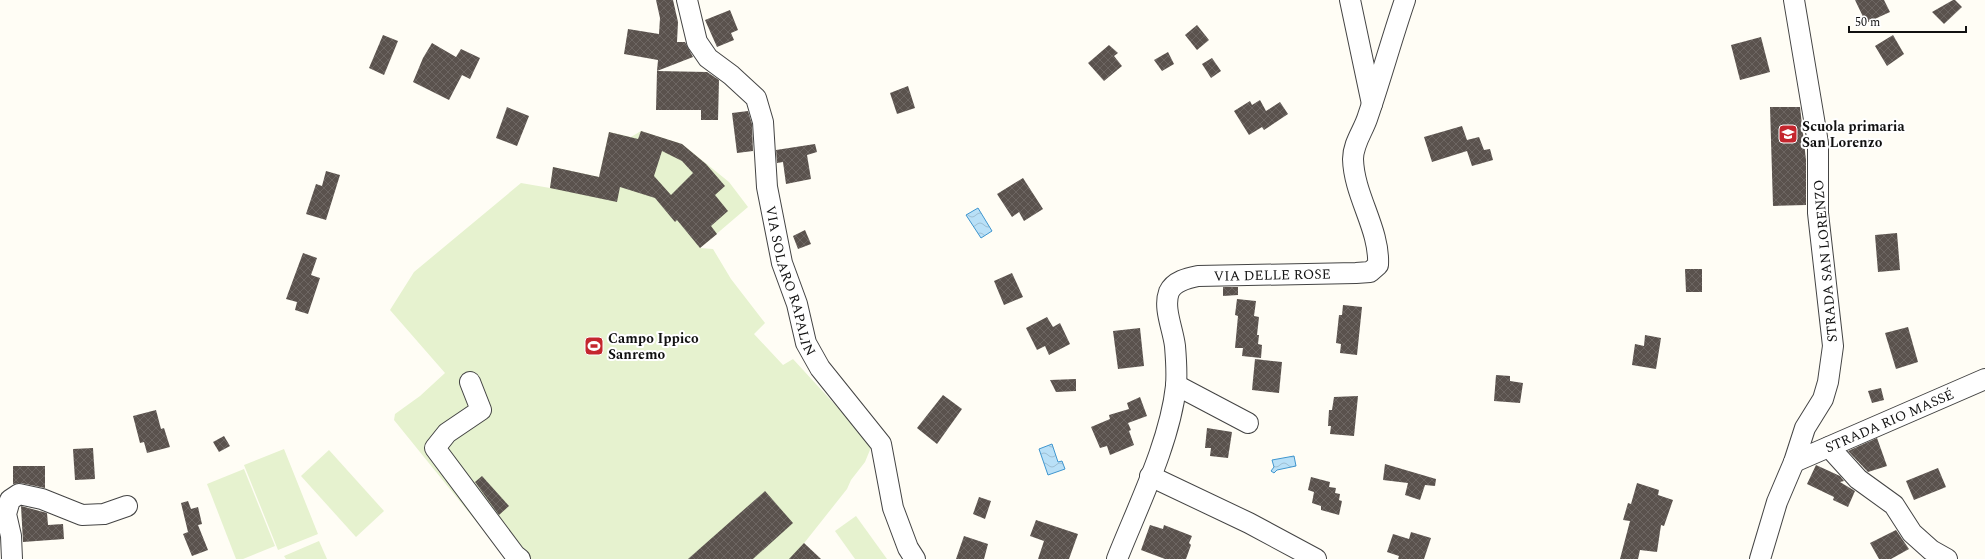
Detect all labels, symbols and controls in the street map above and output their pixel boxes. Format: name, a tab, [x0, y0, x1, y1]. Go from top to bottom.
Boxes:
scale bar	[1849, 8, 1966, 34]
text: 50 m	[1855, 13, 1880, 32]
place label: Scuola primaria San Lorenzo	[1802, 116, 1905, 153]
school or university icon: Scuola primaria San Lorenzo	[1777, 123, 1799, 145]
street label: STRADA SAN LORENZO	[1808, 179, 1843, 343]
street label: VIA SOLARO RAPALIN	[760, 204, 821, 360]
street label: VIA DELLE ROSE	[1214, 263, 1331, 287]
place label: Campo Ippico Sanremo	[608, 328, 699, 365]
sports icon: Campo Ippico Sanremo	[583, 335, 605, 357]
street label: STRADA RIO MASSÉ	[1822, 384, 1957, 458]

